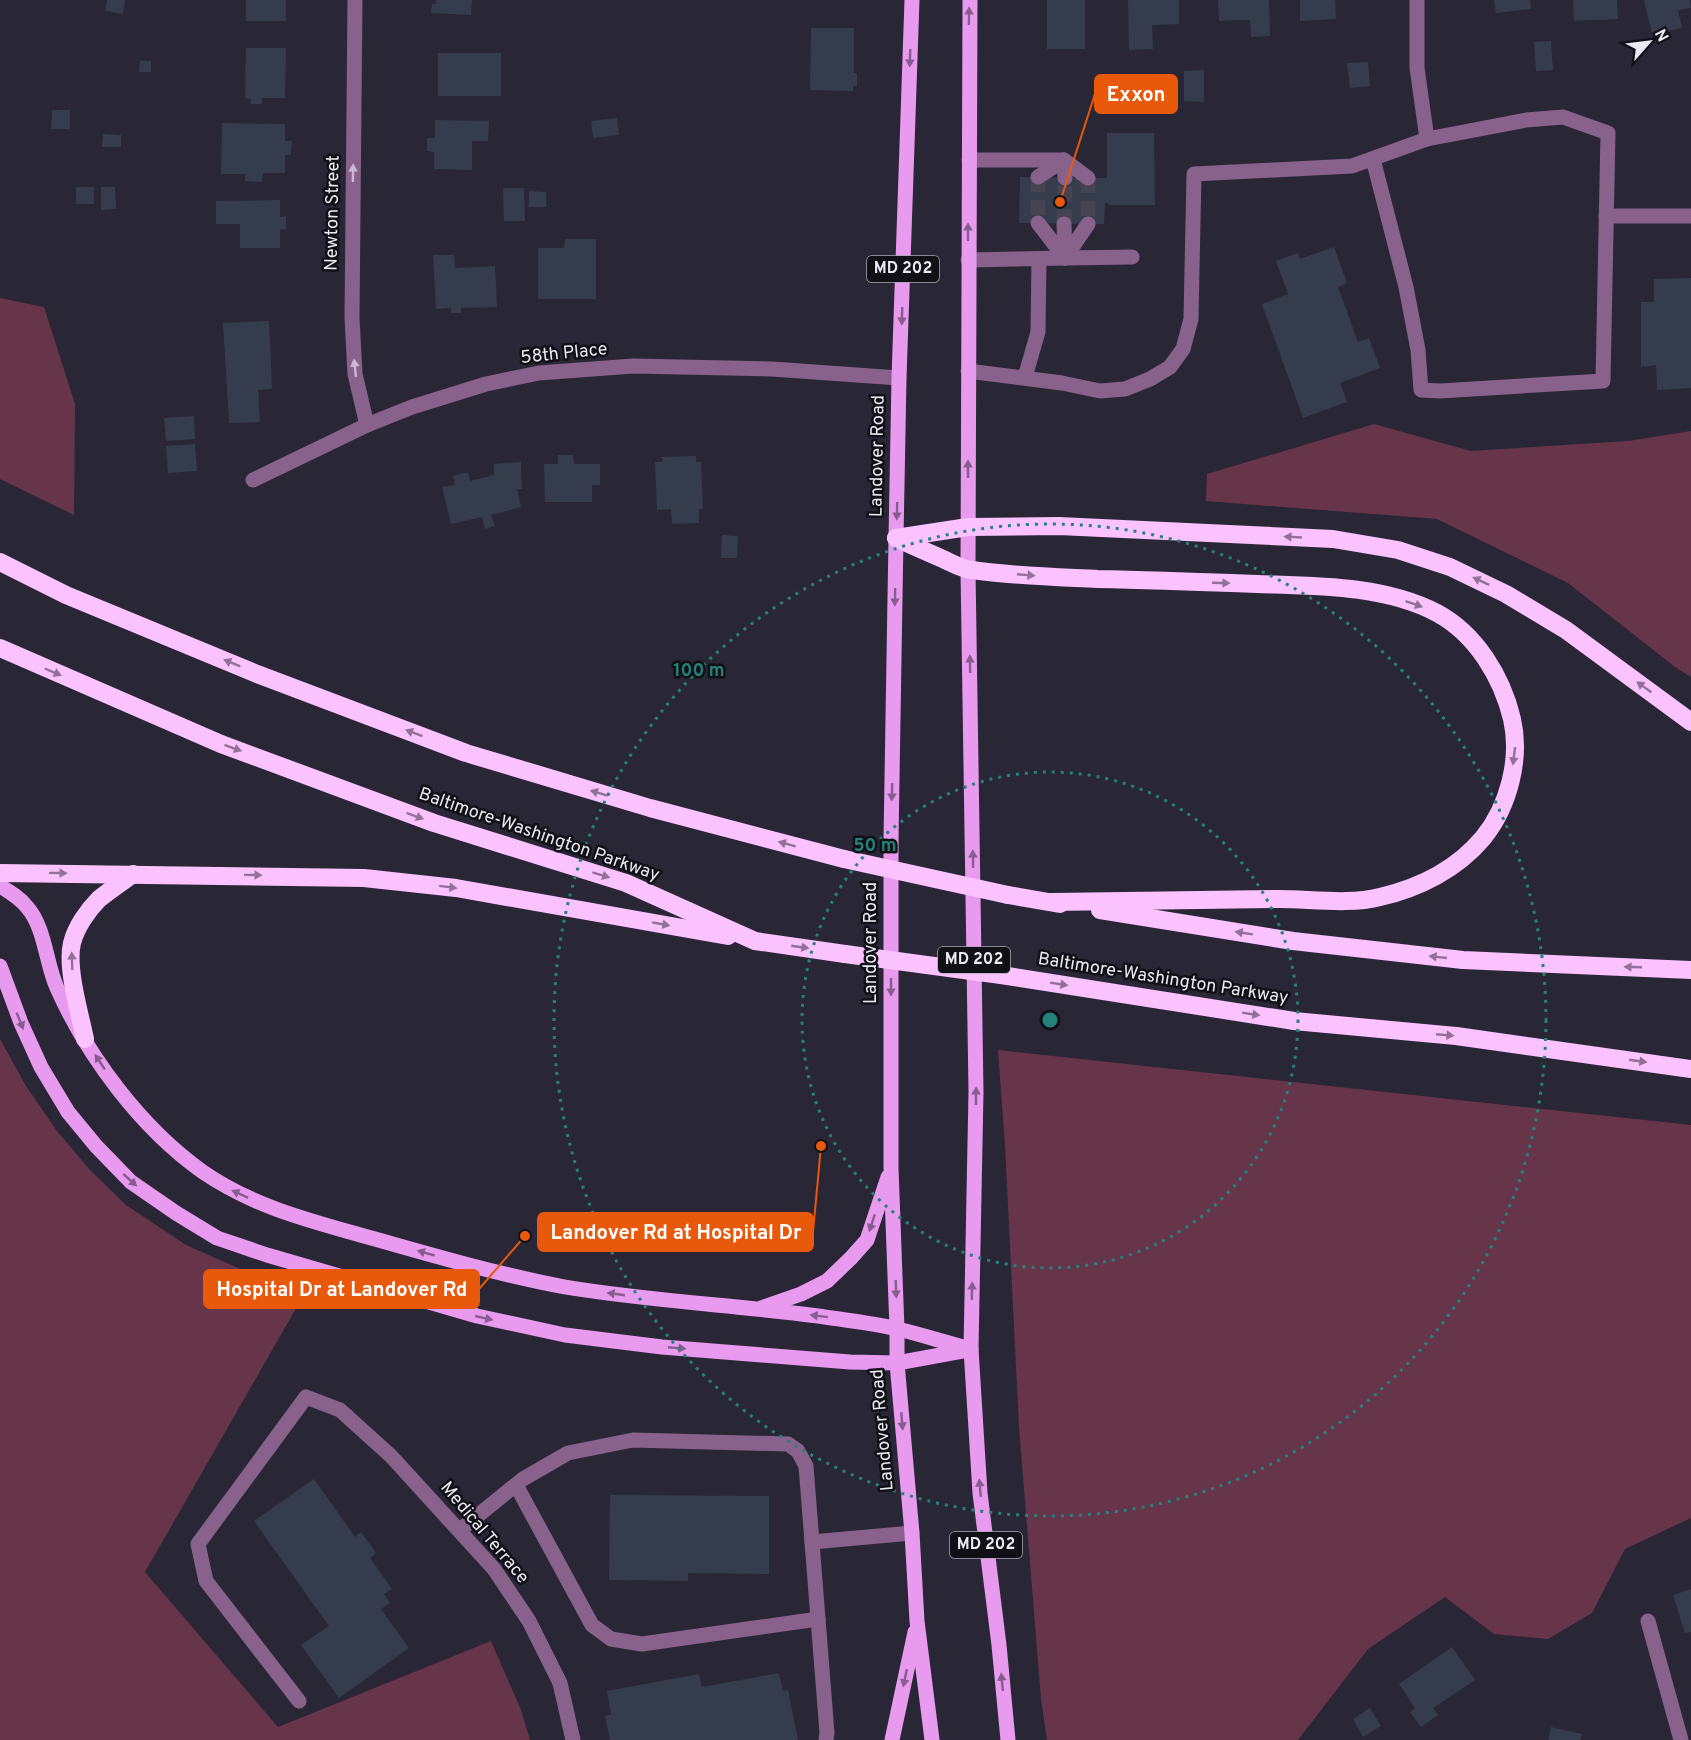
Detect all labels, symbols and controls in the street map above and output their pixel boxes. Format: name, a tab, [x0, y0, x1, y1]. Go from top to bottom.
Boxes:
one-way arrow	[965, 6, 974, 25]
north arrow	[1619, 12, 1679, 72]
text: N	[1649, 26, 1672, 46]
one-way arrow	[906, 49, 915, 68]
callout: Exxon	[1095, 75, 1177, 113]
text: Exxon	[1107, 83, 1165, 109]
street label: Newton Street	[320, 155, 346, 271]
one-way arrow	[348, 164, 357, 183]
one-way arrow	[964, 222, 973, 241]
road number: MD 202	[867, 256, 939, 282]
one-way arrow	[897, 307, 906, 326]
street label: 58th Place	[519, 338, 609, 370]
one-way arrow	[350, 358, 360, 377]
street label: Landover Road	[865, 395, 891, 517]
one-way arrow	[963, 459, 973, 478]
one-way arrow	[892, 502, 901, 521]
one-way arrow	[1283, 533, 1302, 542]
one-way arrow	[1017, 570, 1036, 580]
one-way arrow	[1472, 577, 1489, 586]
one-way arrow	[1212, 578, 1231, 587]
one-way arrow	[890, 587, 900, 606]
one-way arrow	[1405, 600, 1423, 610]
one-way arrow	[965, 655, 974, 674]
one-way arrow	[222, 658, 240, 668]
text: 100 m	[673, 660, 725, 683]
one-way arrow	[45, 667, 63, 677]
one-way arrow	[1636, 682, 1651, 694]
one-way arrow	[404, 728, 422, 738]
one-way arrow	[224, 744, 242, 754]
one-way arrow	[1510, 746, 1519, 765]
one-way arrow	[887, 782, 897, 801]
street label: Baltimore-Washington Parkway	[416, 783, 662, 887]
one-way arrow	[590, 788, 608, 797]
one-way arrow	[407, 812, 425, 822]
text: 50 m	[853, 835, 897, 858]
one-way arrow	[778, 839, 796, 848]
one-way arrow	[968, 849, 977, 868]
one-way arrow	[49, 869, 68, 878]
one-way arrow	[244, 871, 263, 880]
one-way arrow	[592, 871, 610, 880]
one-way arrow	[439, 882, 458, 892]
street label: Landover Road	[860, 882, 883, 1004]
one-way arrow	[651, 920, 670, 929]
one-way arrow	[1235, 929, 1254, 938]
one-way arrow	[790, 943, 809, 952]
road number: MD 202	[938, 947, 1010, 973]
street label: Baltimore-Washington Parkway	[1036, 948, 1290, 1010]
one-way arrow	[67, 952, 77, 971]
one-way arrow	[1428, 952, 1447, 962]
one-way arrow	[1623, 963, 1642, 972]
one-way arrow	[886, 977, 896, 996]
one-way arrow	[1049, 980, 1068, 989]
centre of rings	[1040, 1010, 1060, 1030]
one-way arrow	[1242, 1010, 1261, 1019]
one-way arrow	[16, 1012, 25, 1030]
one-way arrow	[1436, 1030, 1455, 1040]
one-way arrow	[94, 1054, 105, 1071]
one-way arrow	[1629, 1057, 1648, 1066]
one-way arrow	[971, 1086, 981, 1105]
one-way arrow	[122, 1173, 137, 1186]
one-way arrow	[232, 1190, 249, 1199]
callout: Landover Rd at Hospital Dr	[538, 1213, 813, 1251]
one-way arrow	[867, 1214, 877, 1232]
text: Landover Rd at Hospital Dr	[551, 1221, 802, 1247]
one-way arrow	[417, 1248, 435, 1258]
callout: Hospital Dr at Landover Rd	[204, 1270, 479, 1308]
text: Hospital Dr at Landover Rd	[217, 1278, 467, 1304]
one-way arrow	[891, 1280, 900, 1299]
one-way arrow	[967, 1281, 977, 1300]
one-way arrow	[607, 1289, 626, 1298]
one-way arrow	[809, 1312, 828, 1321]
one-way arrow	[475, 1313, 494, 1323]
one-way arrow	[667, 1343, 686, 1353]
street label: Landover Road	[866, 1368, 900, 1492]
one-way arrow	[897, 1411, 907, 1430]
street label: Medical Terrace	[435, 1477, 533, 1589]
one-way arrow	[975, 1479, 984, 1498]
road number: MD 202	[950, 1532, 1022, 1558]
one-way arrow	[900, 1669, 909, 1688]
one-way arrow	[997, 1672, 1007, 1691]

